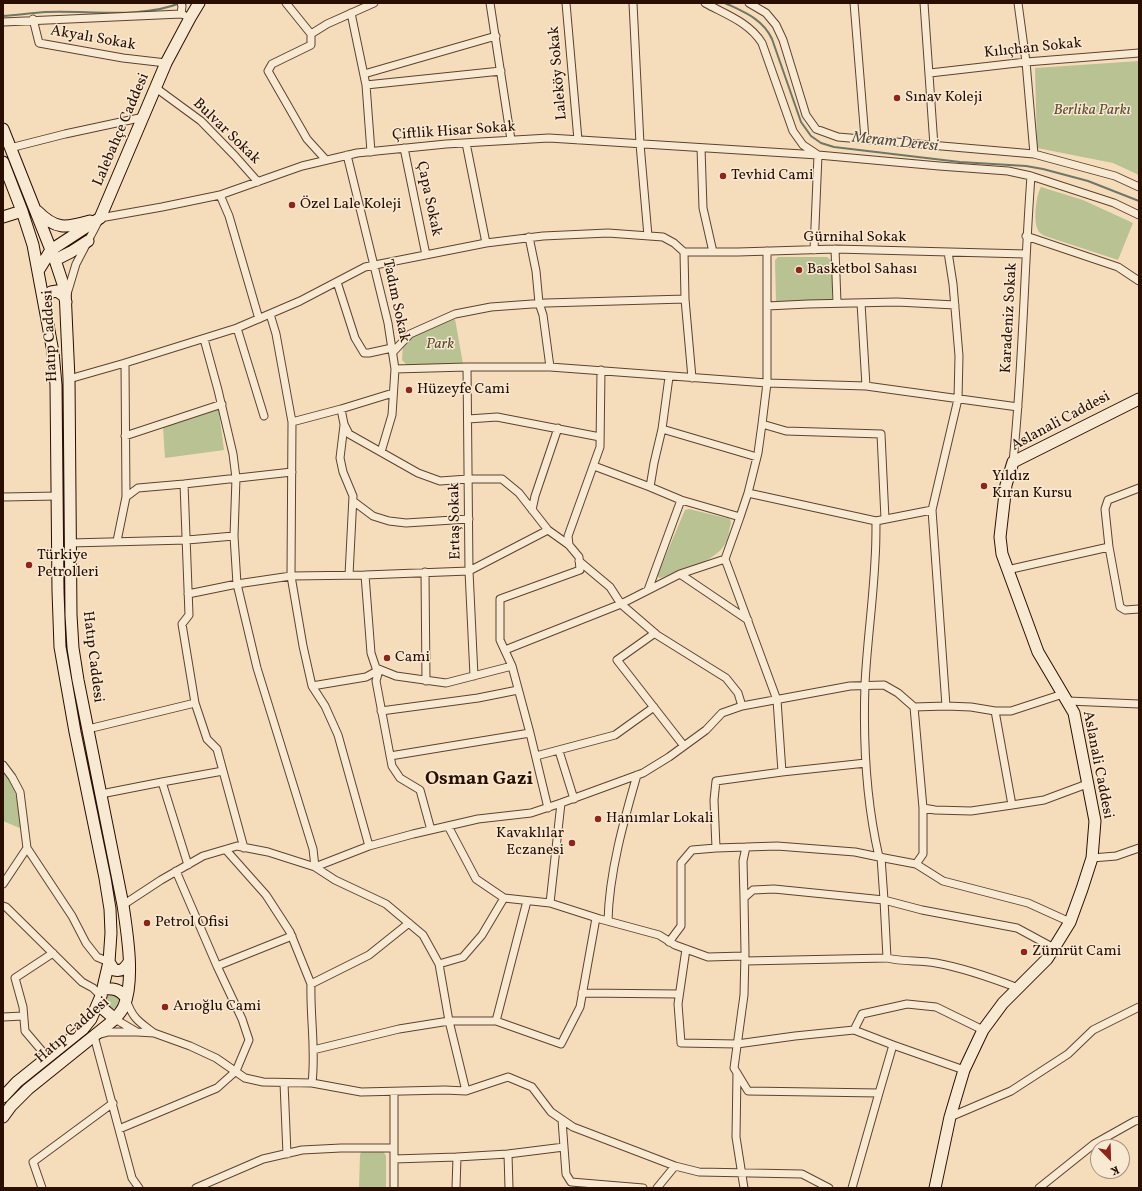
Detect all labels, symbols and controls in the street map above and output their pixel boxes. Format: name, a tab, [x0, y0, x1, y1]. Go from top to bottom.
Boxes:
street label: Akyalı Sokak	[49, 23, 137, 55]
street label: Laleköy Sokak	[546, 25, 572, 121]
street label: Kılıçhan Sokak	[983, 35, 1083, 63]
street label: Lalebahçe Caddesi	[90, 71, 154, 189]
place label: Sınav Koleji	[905, 89, 982, 107]
marker: Sınav Koleji	[892, 93, 902, 103]
street label: Bulvar Sokak	[188, 95, 264, 169]
park label: Berlika Parkı	[1054, 102, 1130, 120]
street label: Çiftlik Hisar Sokak	[392, 119, 516, 145]
water label: Meram Deresi	[851, 129, 939, 157]
street label: Çapa Sokak	[411, 160, 445, 238]
place label: Tevhid Cami	[731, 167, 814, 185]
marker: Tevhid Cami	[718, 171, 728, 181]
place label: Özel Lale Koleji	[300, 196, 401, 214]
marker: Özel Lale Koleji	[287, 200, 297, 210]
street label: Gürnihal Sokak	[803, 229, 907, 247]
street label: Tadım Sokak	[377, 258, 413, 344]
place label: Basketbol Sahası	[807, 261, 917, 279]
street label: Karadeniz Sokak	[998, 262, 1022, 374]
marker: Basketbol Sahası	[794, 265, 804, 275]
street label: Hatıp Caddesi	[40, 290, 62, 382]
park label: Park	[426, 336, 454, 354]
place label: Hüzeyfe Cami	[417, 381, 510, 399]
marker: Hüzeyfe Cami	[404, 385, 414, 395]
street label: Aslanali Caddesi	[1008, 388, 1114, 456]
place label: Yıldız Kıran Kursu	[992, 468, 1072, 503]
marker: Yıldız Kıran Kursu	[979, 481, 989, 491]
street label: Ertaş Sokak	[446, 482, 466, 560]
place label: Türkiye Petrolleri	[37, 547, 99, 582]
marker: Türkiye Petrolleri	[24, 560, 34, 570]
street label: Hatıp Caddesi	[77, 610, 107, 704]
place label: Cami	[395, 649, 430, 667]
marker: Cami	[382, 653, 392, 663]
street label: Aslanali Caddesi	[1078, 709, 1116, 821]
district label: Osman Gazi	[425, 770, 533, 792]
place label: Hanımlar Lokali	[606, 810, 714, 828]
marker: Hanımlar Lokali	[593, 814, 603, 824]
place label: Kavaklılar Eczanesi	[496, 825, 564, 860]
marker: Kavaklılar Eczanesi	[567, 838, 577, 848]
place label: Petrol Ofisi	[155, 914, 229, 932]
marker: Petrol Ofisi	[142, 918, 152, 928]
place label: Zümrüt Cami	[1032, 943, 1121, 961]
marker: Zümrüt Cami	[1019, 947, 1029, 957]
street label: Hatıp Caddesi	[32, 994, 114, 1068]
place label: Arıoğlu Cami	[173, 998, 261, 1016]
marker: Arıoğlu Cami	[160, 1002, 170, 1012]
north arrow	[1090, 1139, 1130, 1179]
text: K	[1108, 1161, 1121, 1178]

